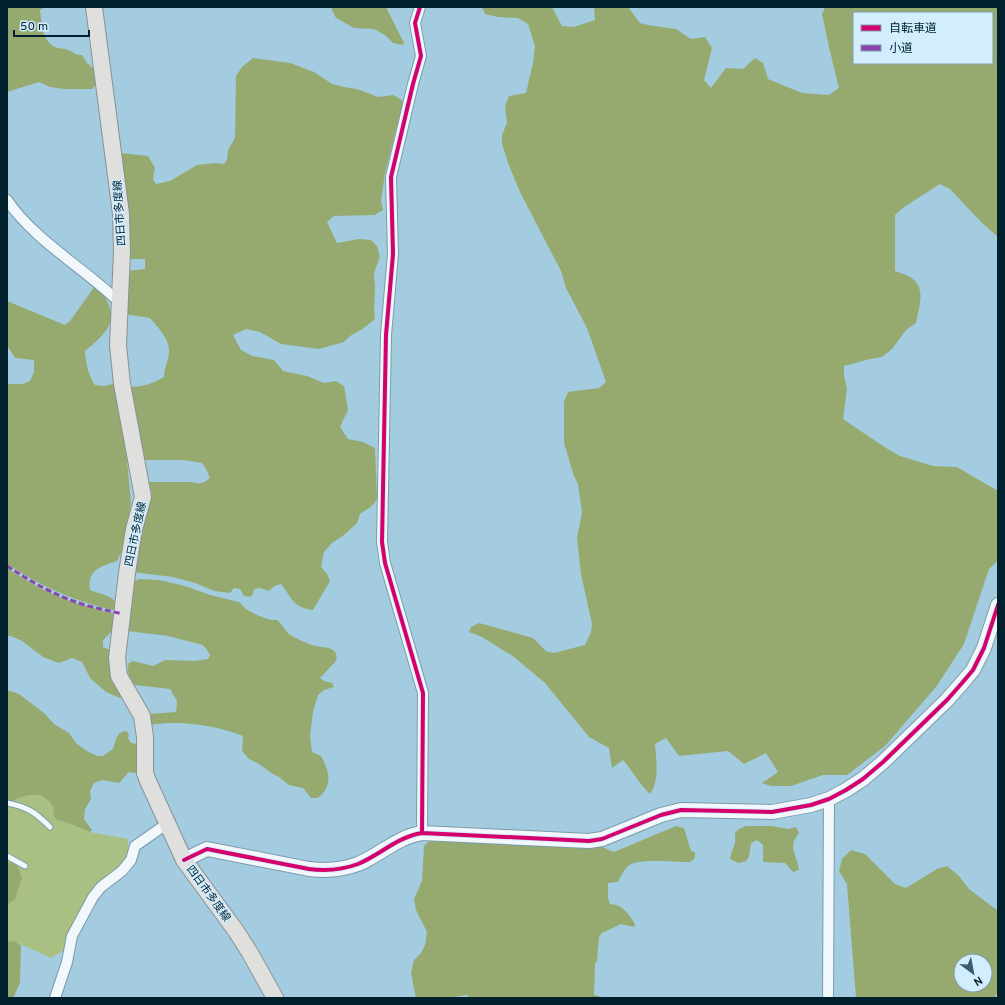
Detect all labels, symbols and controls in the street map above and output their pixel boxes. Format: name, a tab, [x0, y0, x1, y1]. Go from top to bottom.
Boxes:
scale bar	[14, 12, 89, 38]
legend	[853, 12, 993, 64]
text: 50 m	[20, 19, 48, 35]
text: 自転車道	[889, 21, 937, 37]
text: 小道	[889, 41, 913, 57]
street label: 四日市多度線	[111, 180, 129, 246]
street label: 四日市多度線	[122, 500, 150, 568]
street label: 四日市多度線	[183, 863, 233, 924]
north arrow	[953, 953, 993, 993]
text: N	[971, 973, 985, 989]

